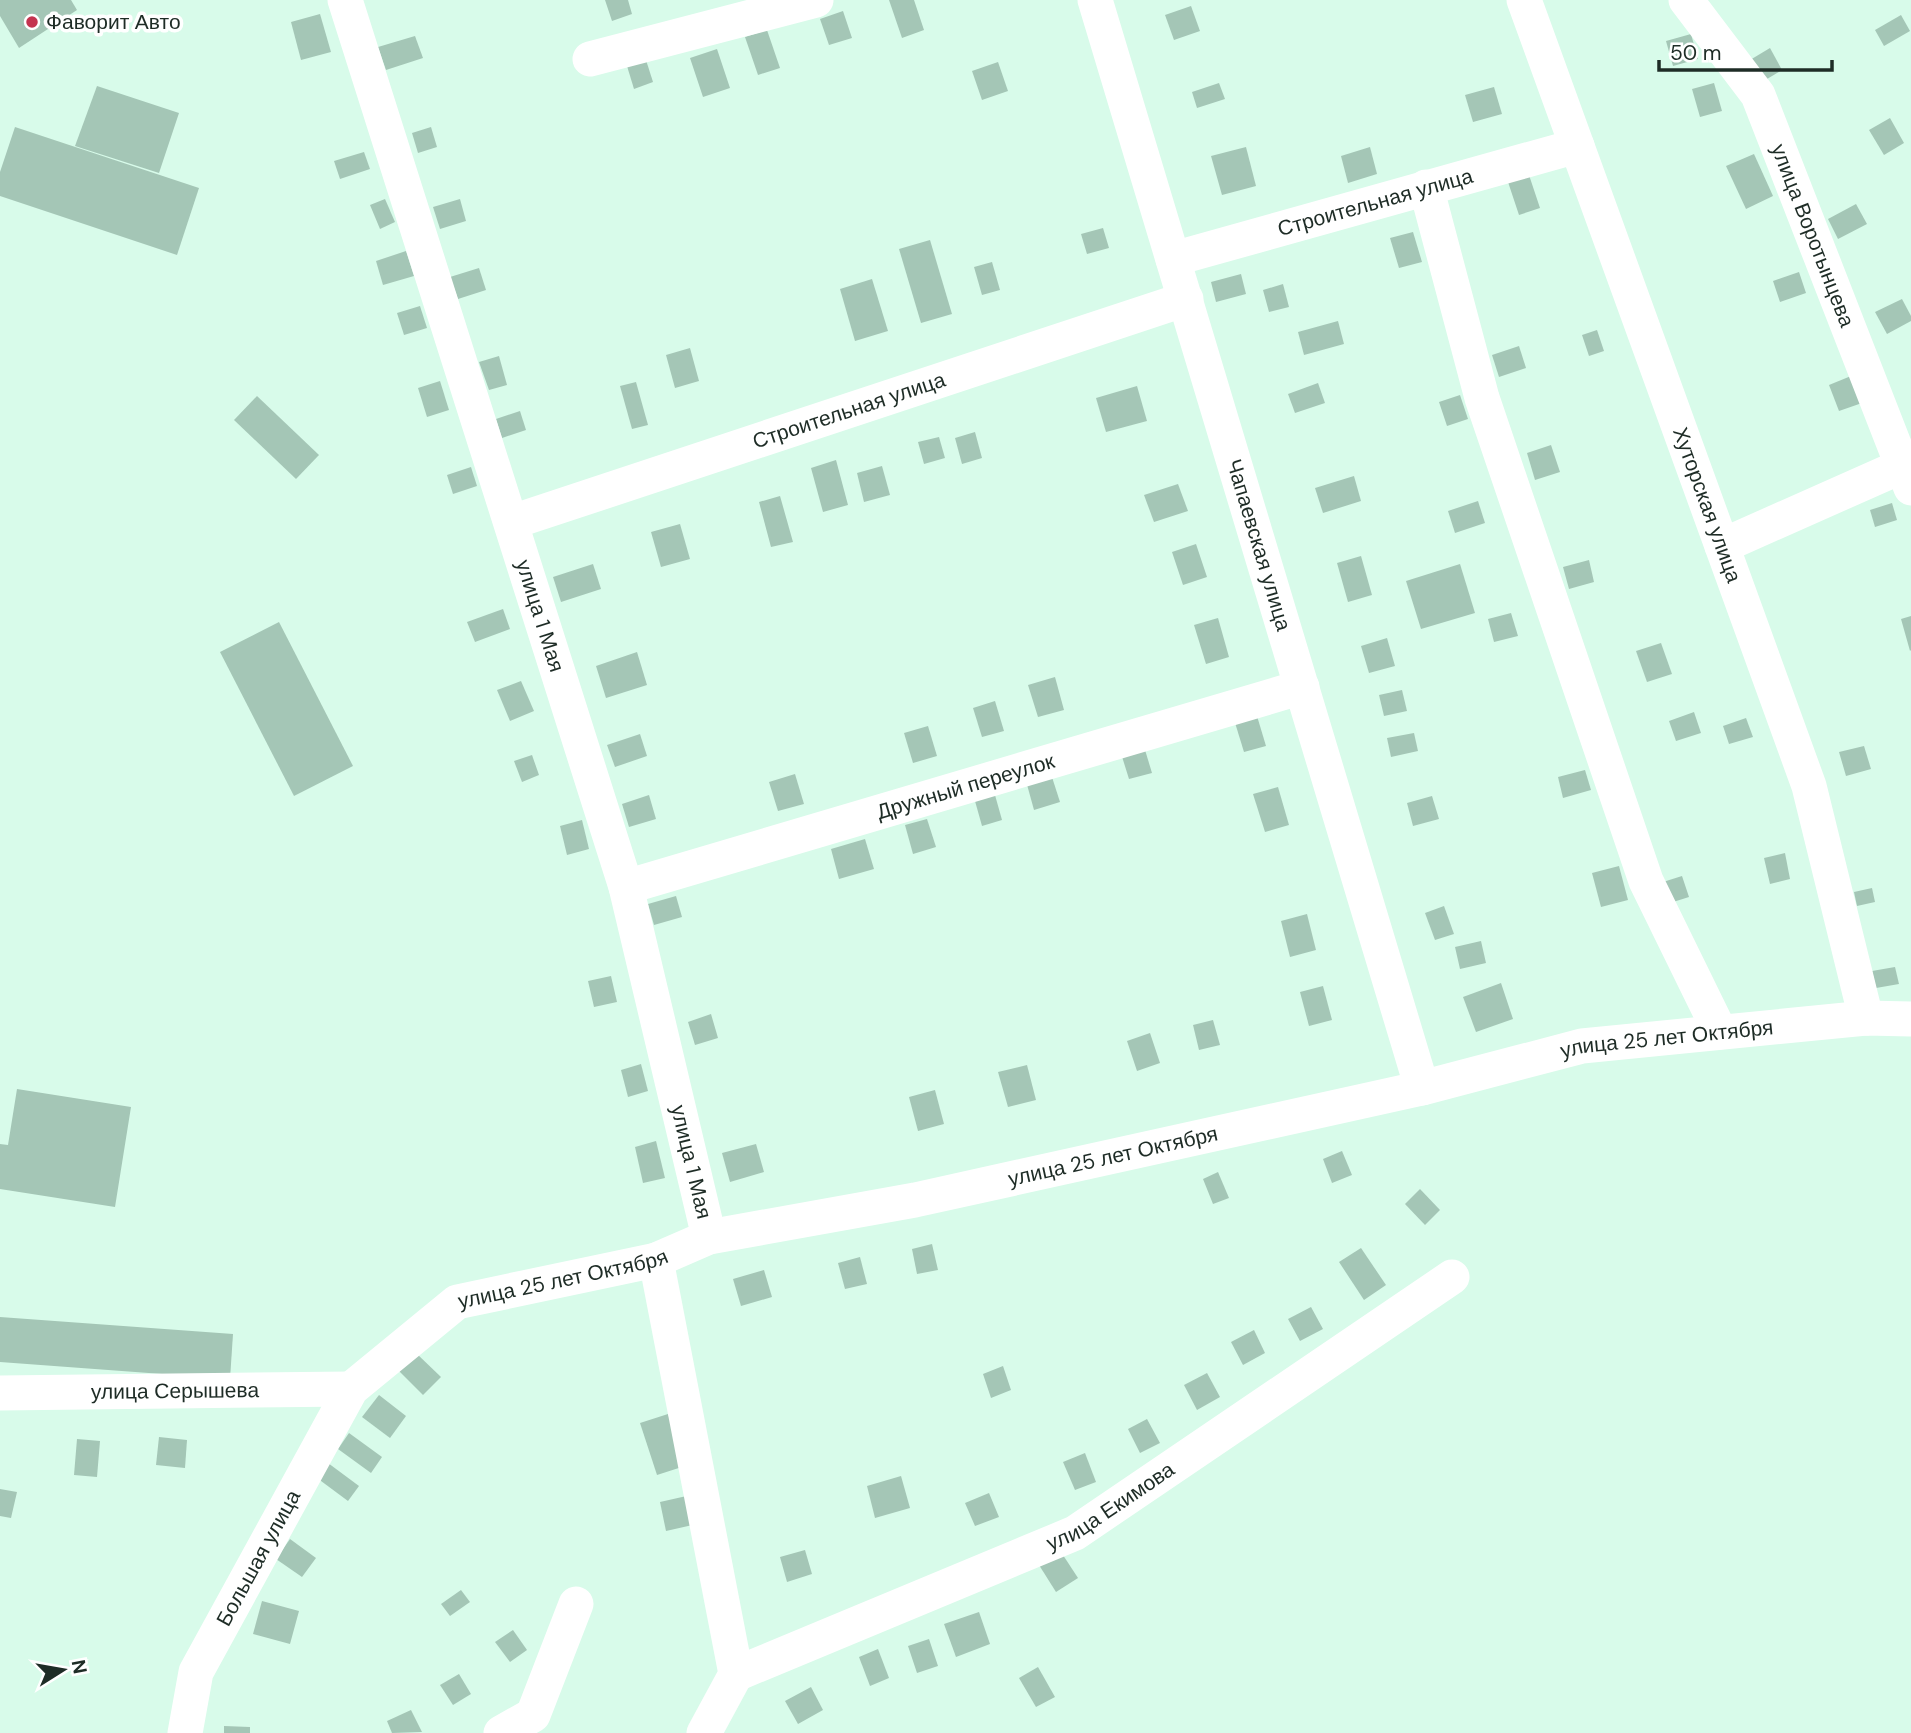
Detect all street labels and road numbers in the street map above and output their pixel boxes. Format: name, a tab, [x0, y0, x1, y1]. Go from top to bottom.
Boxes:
street label: улица Воротынцева	[1764, 140, 1861, 331]
street label: Строительная улица	[1274, 162, 1476, 243]
street label: Строительная улица	[749, 365, 949, 455]
street label: Хуторская улица	[1666, 423, 1748, 587]
street label: Чапаевская улица	[1220, 456, 1298, 634]
street label: улица 1 Мая	[509, 556, 571, 676]
street label: Дружный переулок	[873, 747, 1059, 826]
street label: улица 25 лет Октября	[1557, 1013, 1775, 1065]
street label: улица 1 Мая	[664, 1102, 718, 1222]
street label: улица 25 лет Октября	[1005, 1120, 1220, 1193]
street label: улица 25 лет Октября	[455, 1242, 672, 1315]
street label: улица Серышева	[91, 1376, 260, 1406]
street label: улица Екимова	[1042, 1455, 1180, 1557]
street label: Большая улица	[210, 1485, 307, 1631]

